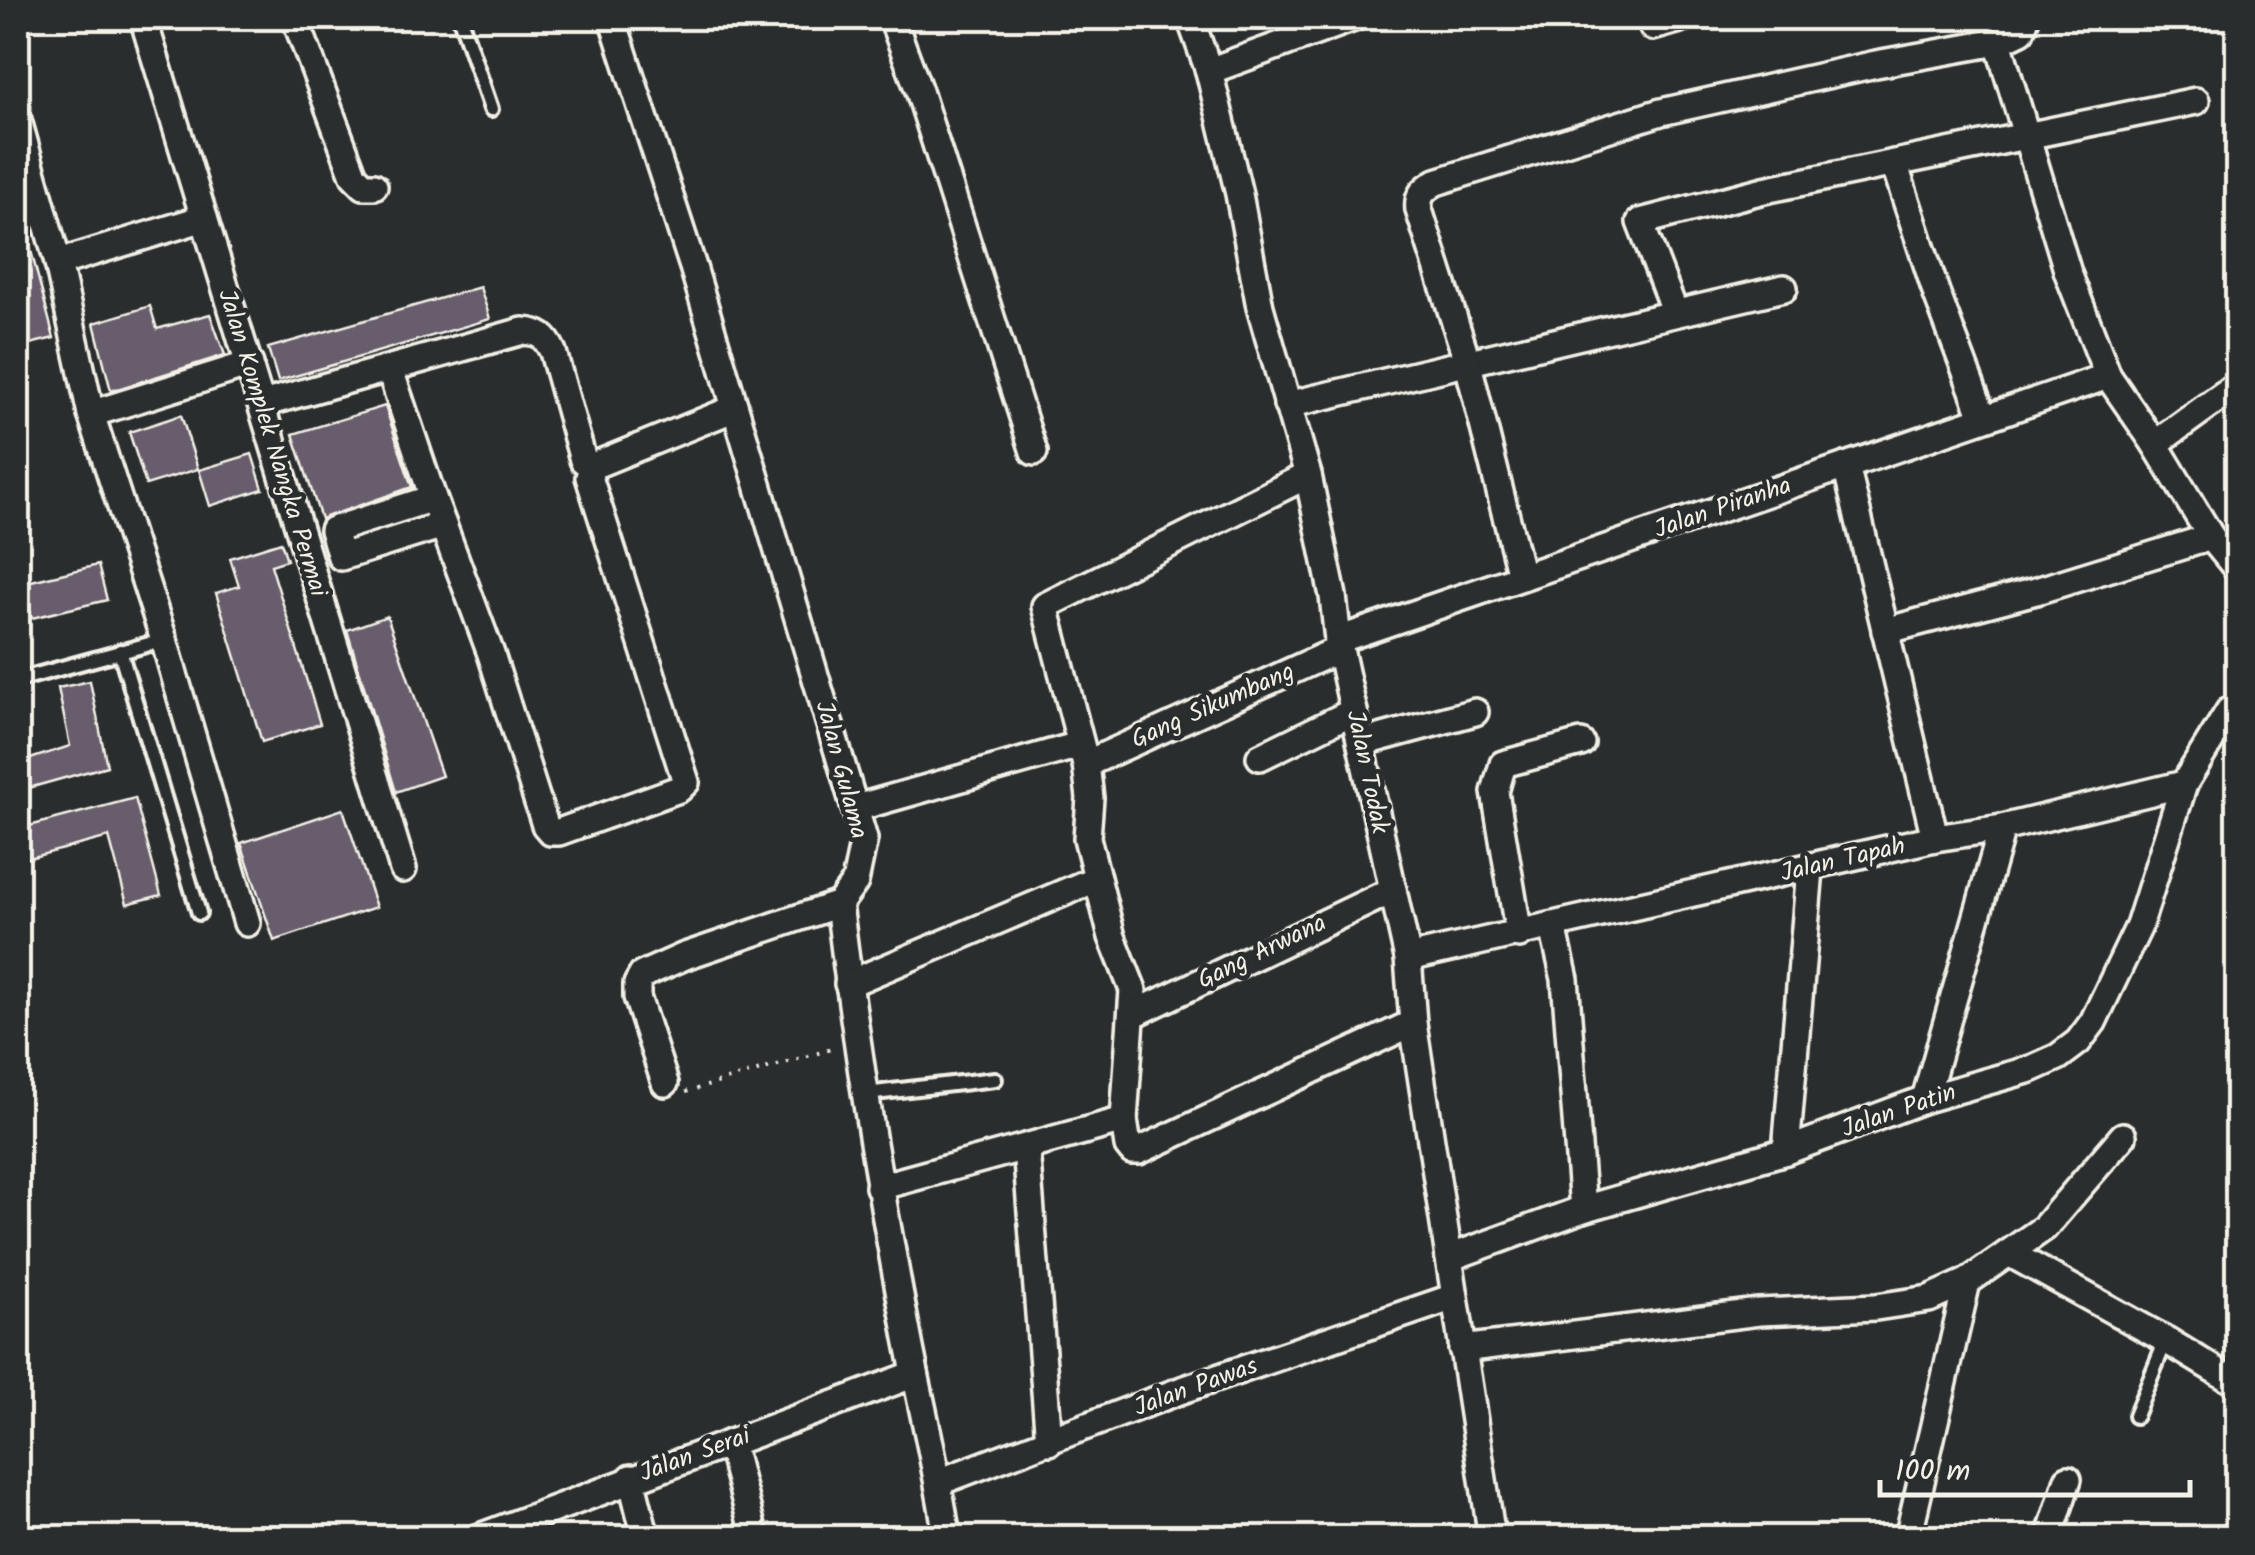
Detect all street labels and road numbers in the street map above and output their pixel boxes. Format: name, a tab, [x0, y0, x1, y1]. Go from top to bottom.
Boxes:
street label: Jalan Komplek Nangka Permai	[206, 284, 338, 603]
street label: Jalan Piranha	[1649, 466, 1797, 550]
street label: Gang Sikumbang	[1125, 652, 1301, 760]
street label: Jalan Gulama	[803, 697, 879, 843]
street label: Jalan Todak	[1334, 707, 1400, 838]
street label: Jalan Tapah	[1777, 826, 1909, 894]
street label: Gang Arwana	[1191, 903, 1333, 1001]
street label: Jalan Patin	[1836, 1073, 1962, 1149]
street label: Jalan Pawas	[1128, 1346, 1264, 1428]
street label: Jalan Serai	[634, 1416, 757, 1493]

